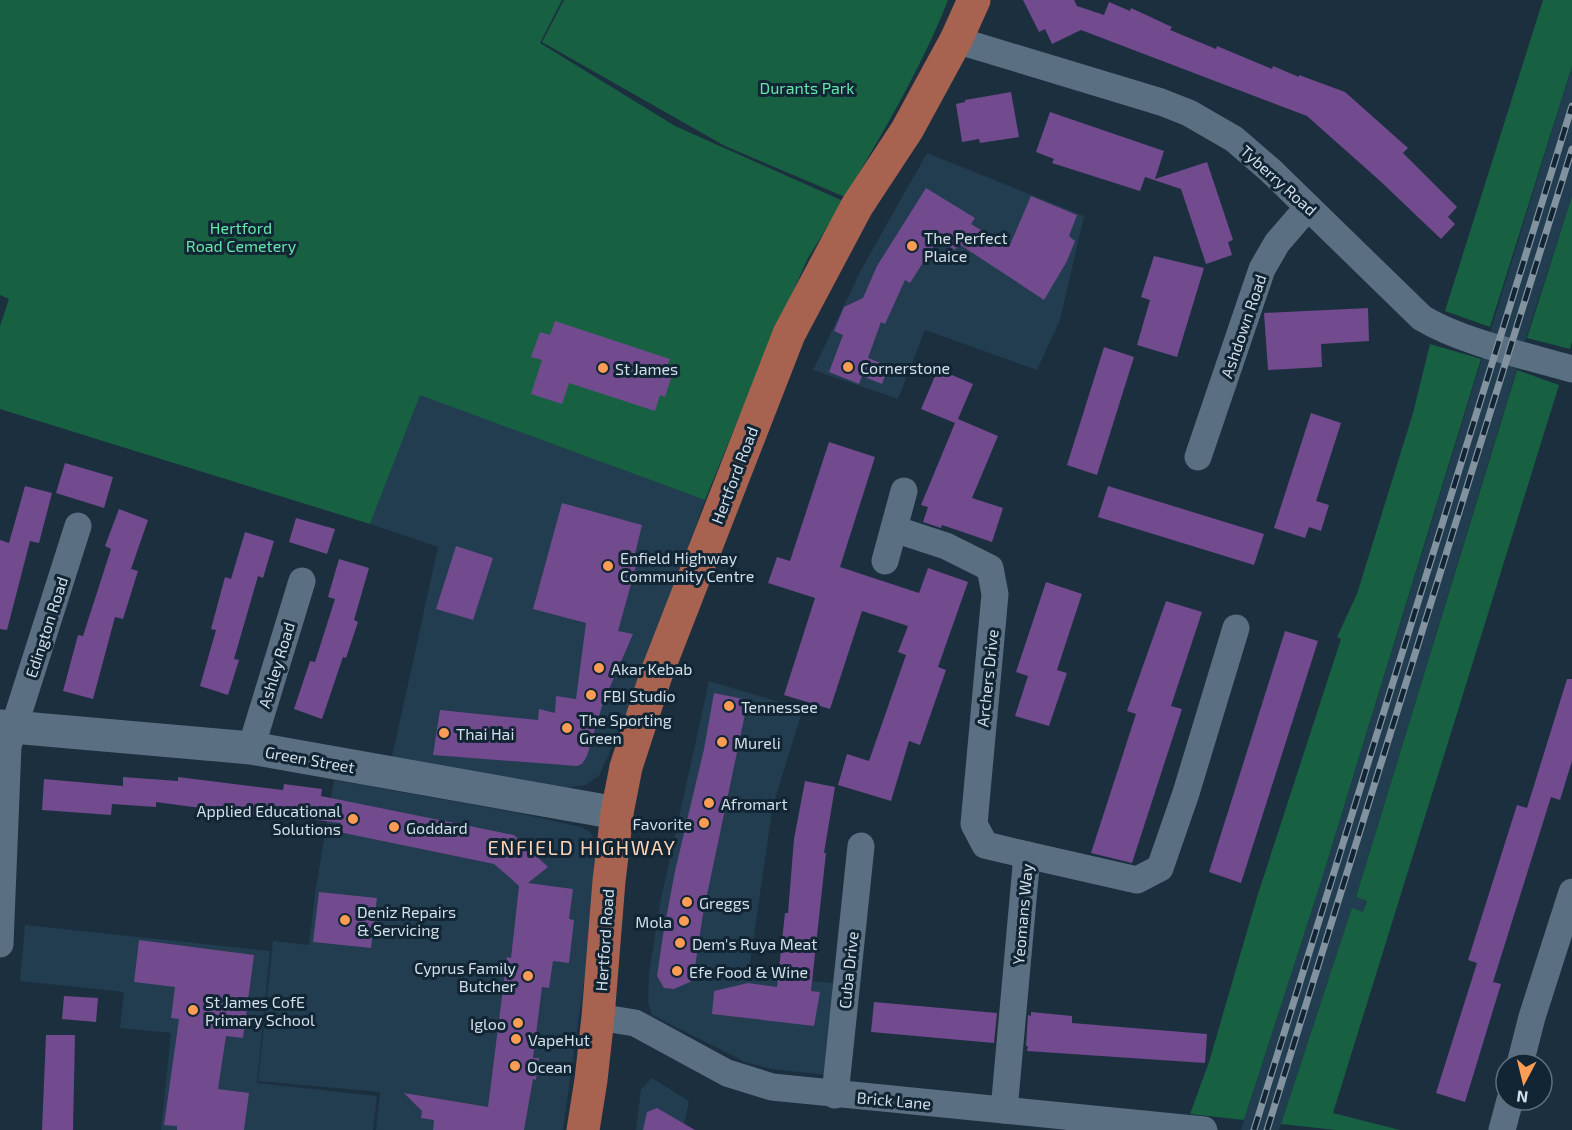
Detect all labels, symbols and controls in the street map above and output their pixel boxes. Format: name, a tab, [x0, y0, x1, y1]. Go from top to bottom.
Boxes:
park label: Durants Park	[760, 78, 854, 97]
street label: Tyberry Road	[1237, 141, 1321, 219]
park label: Hertford Road Cemetery	[186, 218, 297, 255]
place label: The Perfect Plaice	[924, 228, 1008, 265]
marker: The Perfect Plaice	[905, 239, 919, 253]
street label: Ashdown Road	[1216, 272, 1270, 380]
place label: Cornerstone	[860, 358, 950, 377]
place label: St James	[615, 359, 678, 378]
marker: Cornerstone	[841, 360, 855, 374]
marker: St James	[596, 361, 610, 375]
street label: Hertford Road	[707, 424, 761, 526]
place label: Enfield Highway Community Centre	[620, 548, 754, 585]
marker: Enfield Highway Community Centre	[601, 559, 615, 573]
street label: Edington Road	[21, 574, 71, 680]
street label: Ashley Road	[254, 620, 298, 710]
street label: Archers Drive	[972, 628, 1002, 728]
place label: Akar Kebab	[611, 659, 692, 678]
marker: Akar Kebab	[592, 661, 606, 675]
place label: FBI Studio	[603, 686, 676, 705]
marker: FBI Studio	[584, 688, 598, 702]
place label: Tennessee	[741, 697, 818, 716]
marker: Tennessee	[722, 699, 736, 713]
place label: The Sporting Green	[579, 710, 672, 747]
marker: The Sporting Green	[560, 721, 574, 735]
place label: Thai Hai	[456, 724, 514, 743]
marker: Thai Hai	[437, 726, 451, 740]
place label: Mureli	[734, 733, 781, 752]
marker: Mureli	[715, 735, 729, 749]
street label: Green Street	[264, 742, 356, 776]
place label: Afromart	[721, 794, 788, 813]
marker: Afromart	[702, 796, 716, 810]
place label: Applied Educational Solutions	[197, 801, 341, 838]
marker: Applied Educational Solutions	[346, 812, 360, 826]
place label: Favorite	[632, 814, 692, 833]
marker: Favorite	[697, 816, 711, 830]
place label: Goddard	[406, 818, 468, 837]
marker: Goddard	[387, 820, 401, 834]
district label: ENFIELD HIGHWAY	[488, 835, 676, 859]
street label: Yeomans Way	[1008, 862, 1036, 965]
street label: Hertford Road	[591, 888, 617, 992]
place label: Greggs	[699, 893, 750, 912]
marker: Greggs	[680, 895, 694, 909]
place label: Deniz Repairs & Servicing	[357, 902, 456, 939]
place label: Mola	[635, 912, 672, 931]
marker: Deniz Repairs & Servicing	[338, 913, 352, 927]
marker: Mola	[677, 914, 691, 928]
street label: Cuba Drive	[834, 930, 862, 1010]
place label: Dem's Ruya Meat	[692, 934, 817, 953]
marker: Dem's Ruya Meat	[673, 936, 687, 950]
place label: Cyprus Family Butcher	[414, 958, 517, 995]
place label: Efe Food & Wine	[689, 962, 808, 981]
marker: Efe Food & Wine	[670, 964, 684, 978]
marker: Cyprus Family Butcher	[521, 969, 535, 983]
place label: St James CofE Primary School	[205, 992, 315, 1029]
marker: St James CofE Primary School	[186, 1003, 200, 1017]
place label: Igloo	[470, 1014, 506, 1033]
marker: Igloo	[511, 1016, 525, 1030]
place label: VapeHut	[528, 1030, 590, 1049]
marker: VapeHut	[509, 1032, 523, 1046]
north arrow	[1494, 1052, 1554, 1112]
place label: Ocean	[527, 1057, 572, 1076]
marker: Ocean	[508, 1059, 522, 1073]
street label: Brick Lane	[856, 1087, 932, 1113]
text: N	[1515, 1087, 1529, 1108]

